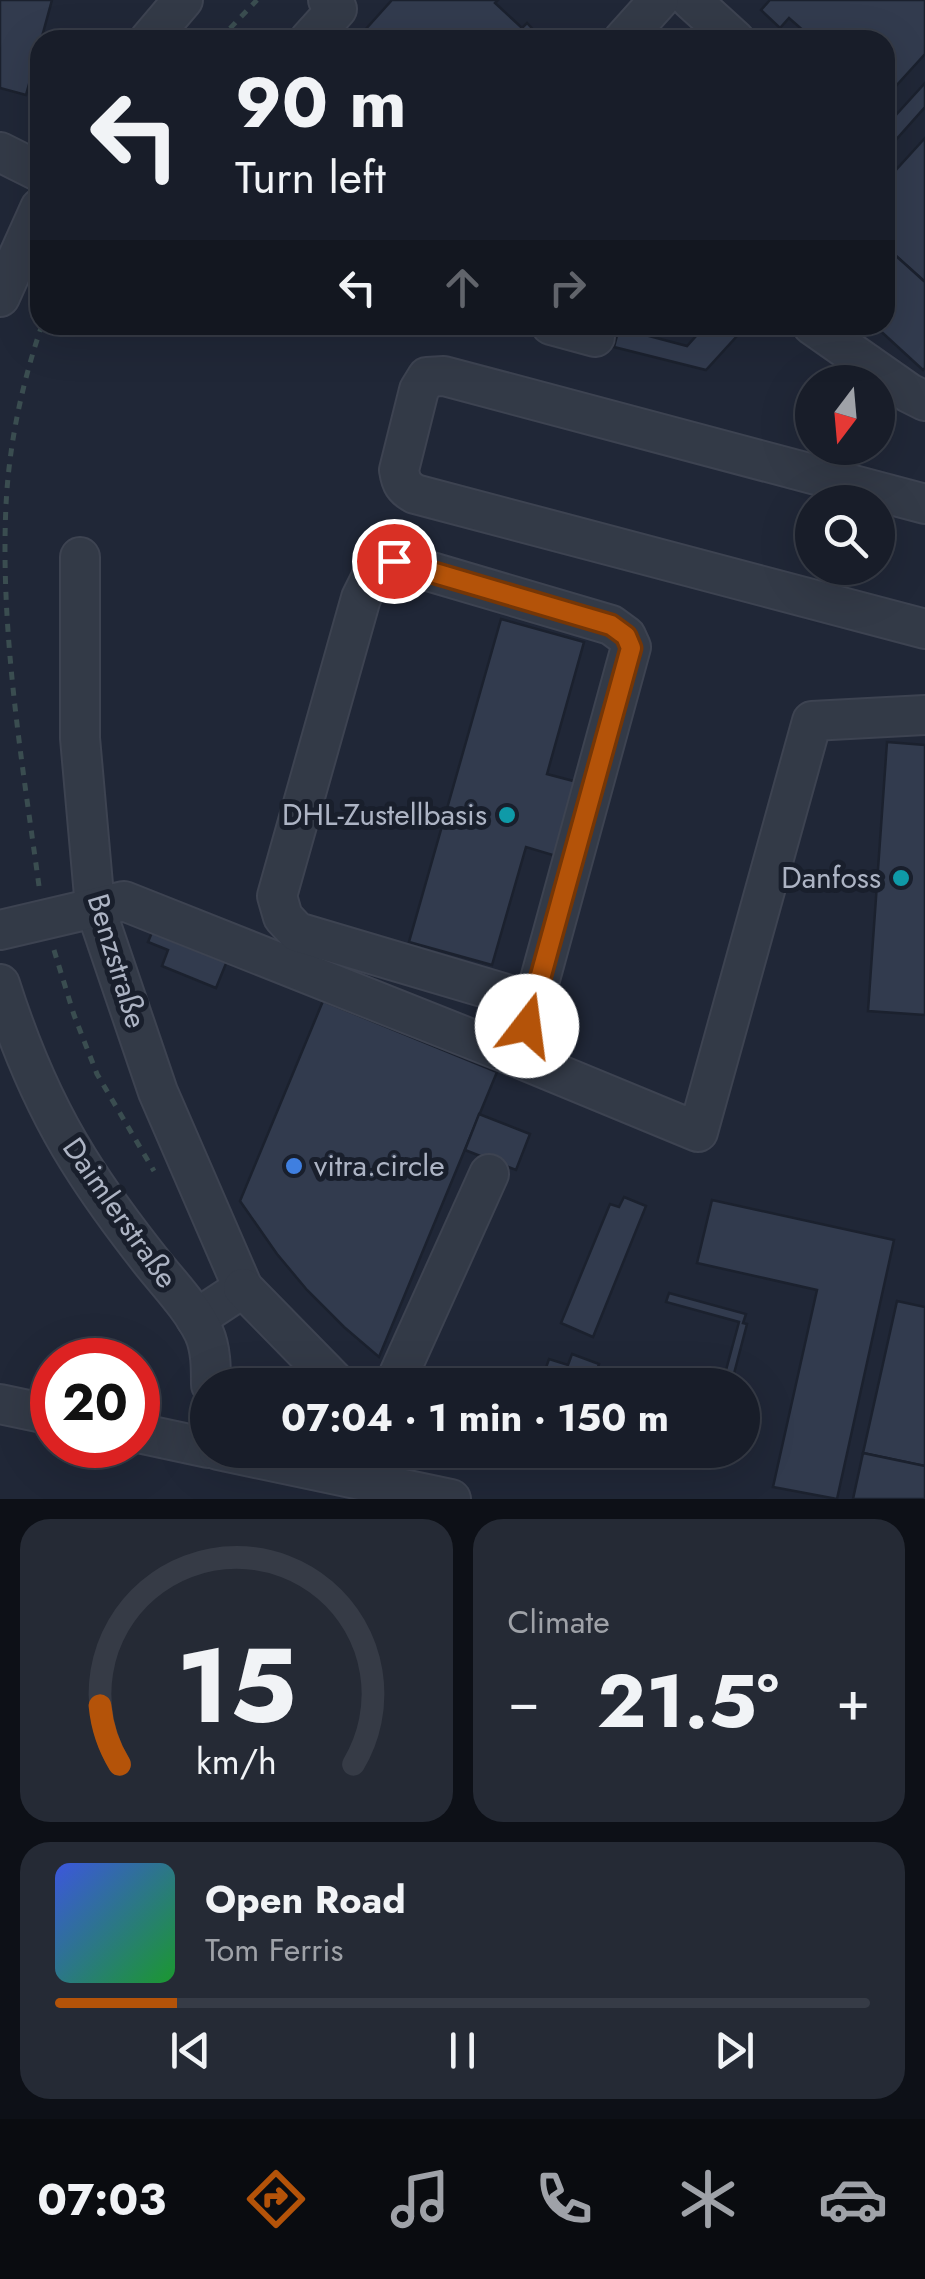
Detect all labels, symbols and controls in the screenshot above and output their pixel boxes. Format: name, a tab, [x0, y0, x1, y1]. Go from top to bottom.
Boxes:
text: 90 m	[235, 52, 407, 153]
icon: left	[70, 70, 200, 200]
text: Turn left	[235, 145, 386, 210]
icon: left	[330, 260, 385, 315]
icon: ahead	[435, 260, 490, 315]
icon: right	[540, 260, 595, 315]
north arrow	[795, 365, 895, 465]
map controls	[795, 365, 895, 585]
button: search	[795, 485, 895, 585]
pin	[352, 519, 437, 604]
icon: arrive	[367, 534, 422, 589]
place label: DHL-Zustellbasis	[282, 793, 487, 836]
marker: DHL-Zustellbasis	[496, 804, 518, 826]
place label: Danfoss	[781, 856, 881, 899]
marker: Danfoss	[890, 867, 912, 889]
street label: Benzstraße	[77, 889, 158, 1033]
position arrow	[475, 974, 579, 1078]
street label: Daimlerstraße	[53, 1129, 188, 1297]
place label: vitra.circle	[314, 1144, 445, 1187]
marker: vitra.circle	[283, 1155, 305, 1177]
speed limit sign: 20	[30, 1338, 160, 1468]
text: 07:04 · 1 min · 150 m	[281, 1390, 669, 1445]
text: Climate	[508, 1599, 610, 1645]
text: 15	[176, 1611, 296, 1761]
text: 21.5°	[597, 1647, 779, 1755]
text: −	[508, 1661, 540, 1741]
text: +	[836, 1661, 870, 1741]
text: km/h	[196, 1736, 277, 1787]
text: Open Road	[205, 1872, 406, 1927]
text: Tom Ferris	[205, 1927, 343, 1973]
icon: previous	[163, 2023, 218, 2078]
icon: pause	[435, 2023, 490, 2078]
icon: next	[707, 2023, 762, 2078]
icon: directions	[241, 2164, 311, 2234]
icon: music	[385, 2164, 455, 2234]
icon: phone	[529, 2164, 599, 2234]
icon: climate	[673, 2164, 743, 2234]
icon: car	[818, 2164, 888, 2234]
text: 07:03	[37, 2167, 166, 2232]

